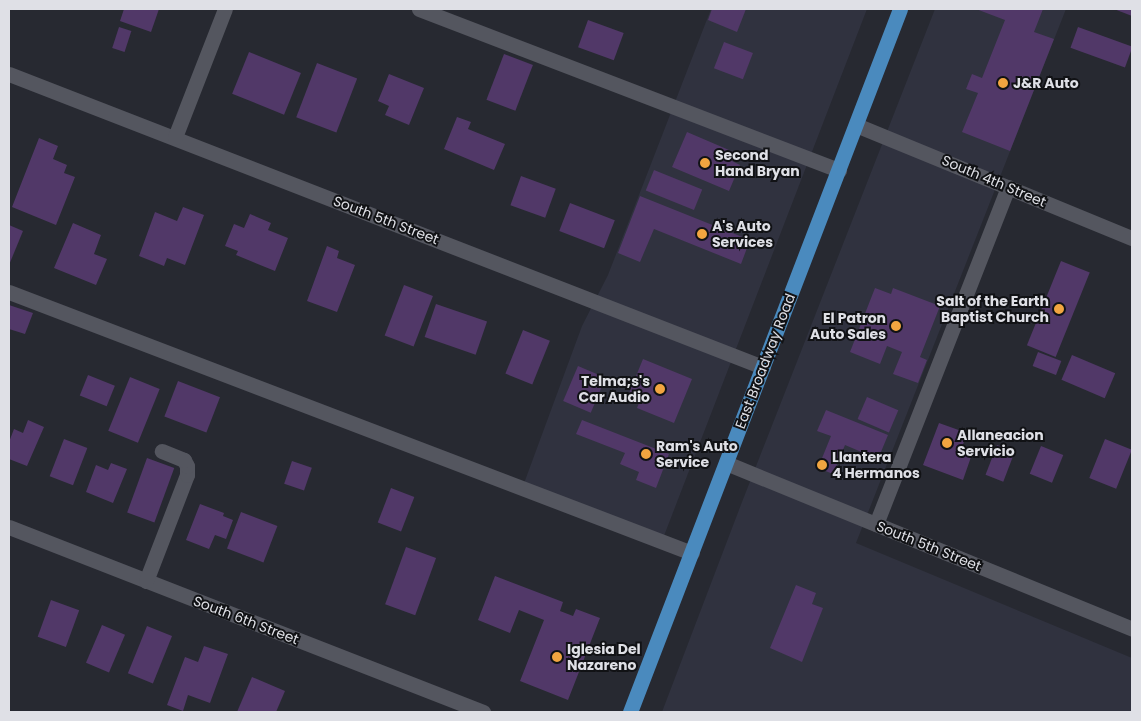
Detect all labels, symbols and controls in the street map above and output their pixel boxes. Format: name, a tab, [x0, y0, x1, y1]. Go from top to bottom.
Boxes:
place label: J&R Auto	[1013, 75, 1079, 91]
marker: J&R Auto	[997, 77, 1009, 89]
place label: Second Hand Bryan	[715, 147, 800, 180]
street label: South 4th Street	[939, 151, 1049, 211]
marker: Second Hand Bryan	[699, 157, 711, 169]
street label: South 5th Street	[331, 192, 441, 248]
place label: A's Auto Services	[712, 218, 773, 250]
marker: A's Auto Services	[696, 228, 708, 240]
street label: East Broadway Road	[731, 291, 799, 431]
place label: Salt of the Earth Baptist Church	[936, 293, 1049, 326]
marker: Salt of the Earth Baptist Church	[1053, 303, 1065, 315]
place label: El Patron Auto Sales	[810, 310, 886, 342]
marker: El Patron Auto Sales	[890, 320, 902, 332]
place label: Telma;s's Car Audio	[579, 373, 650, 406]
marker: Telma;s's Car Audio	[654, 383, 666, 395]
place label: Allaneacion Servicio	[957, 427, 1044, 460]
marker: Allaneacion Servicio	[941, 437, 953, 449]
place label: Ram's Auto Service	[656, 438, 738, 471]
marker: Ram's Auto Service	[640, 448, 652, 460]
place label: Llantera 4 Hermanos	[832, 449, 920, 482]
marker: Llantera 4 Hermanos	[816, 459, 828, 471]
street label: South 5th Street	[874, 517, 984, 575]
street label: South 6th Street	[191, 592, 301, 648]
place label: Iglesia Del Nazareno	[567, 641, 641, 674]
marker: Iglesia Del Nazareno	[551, 651, 563, 663]

